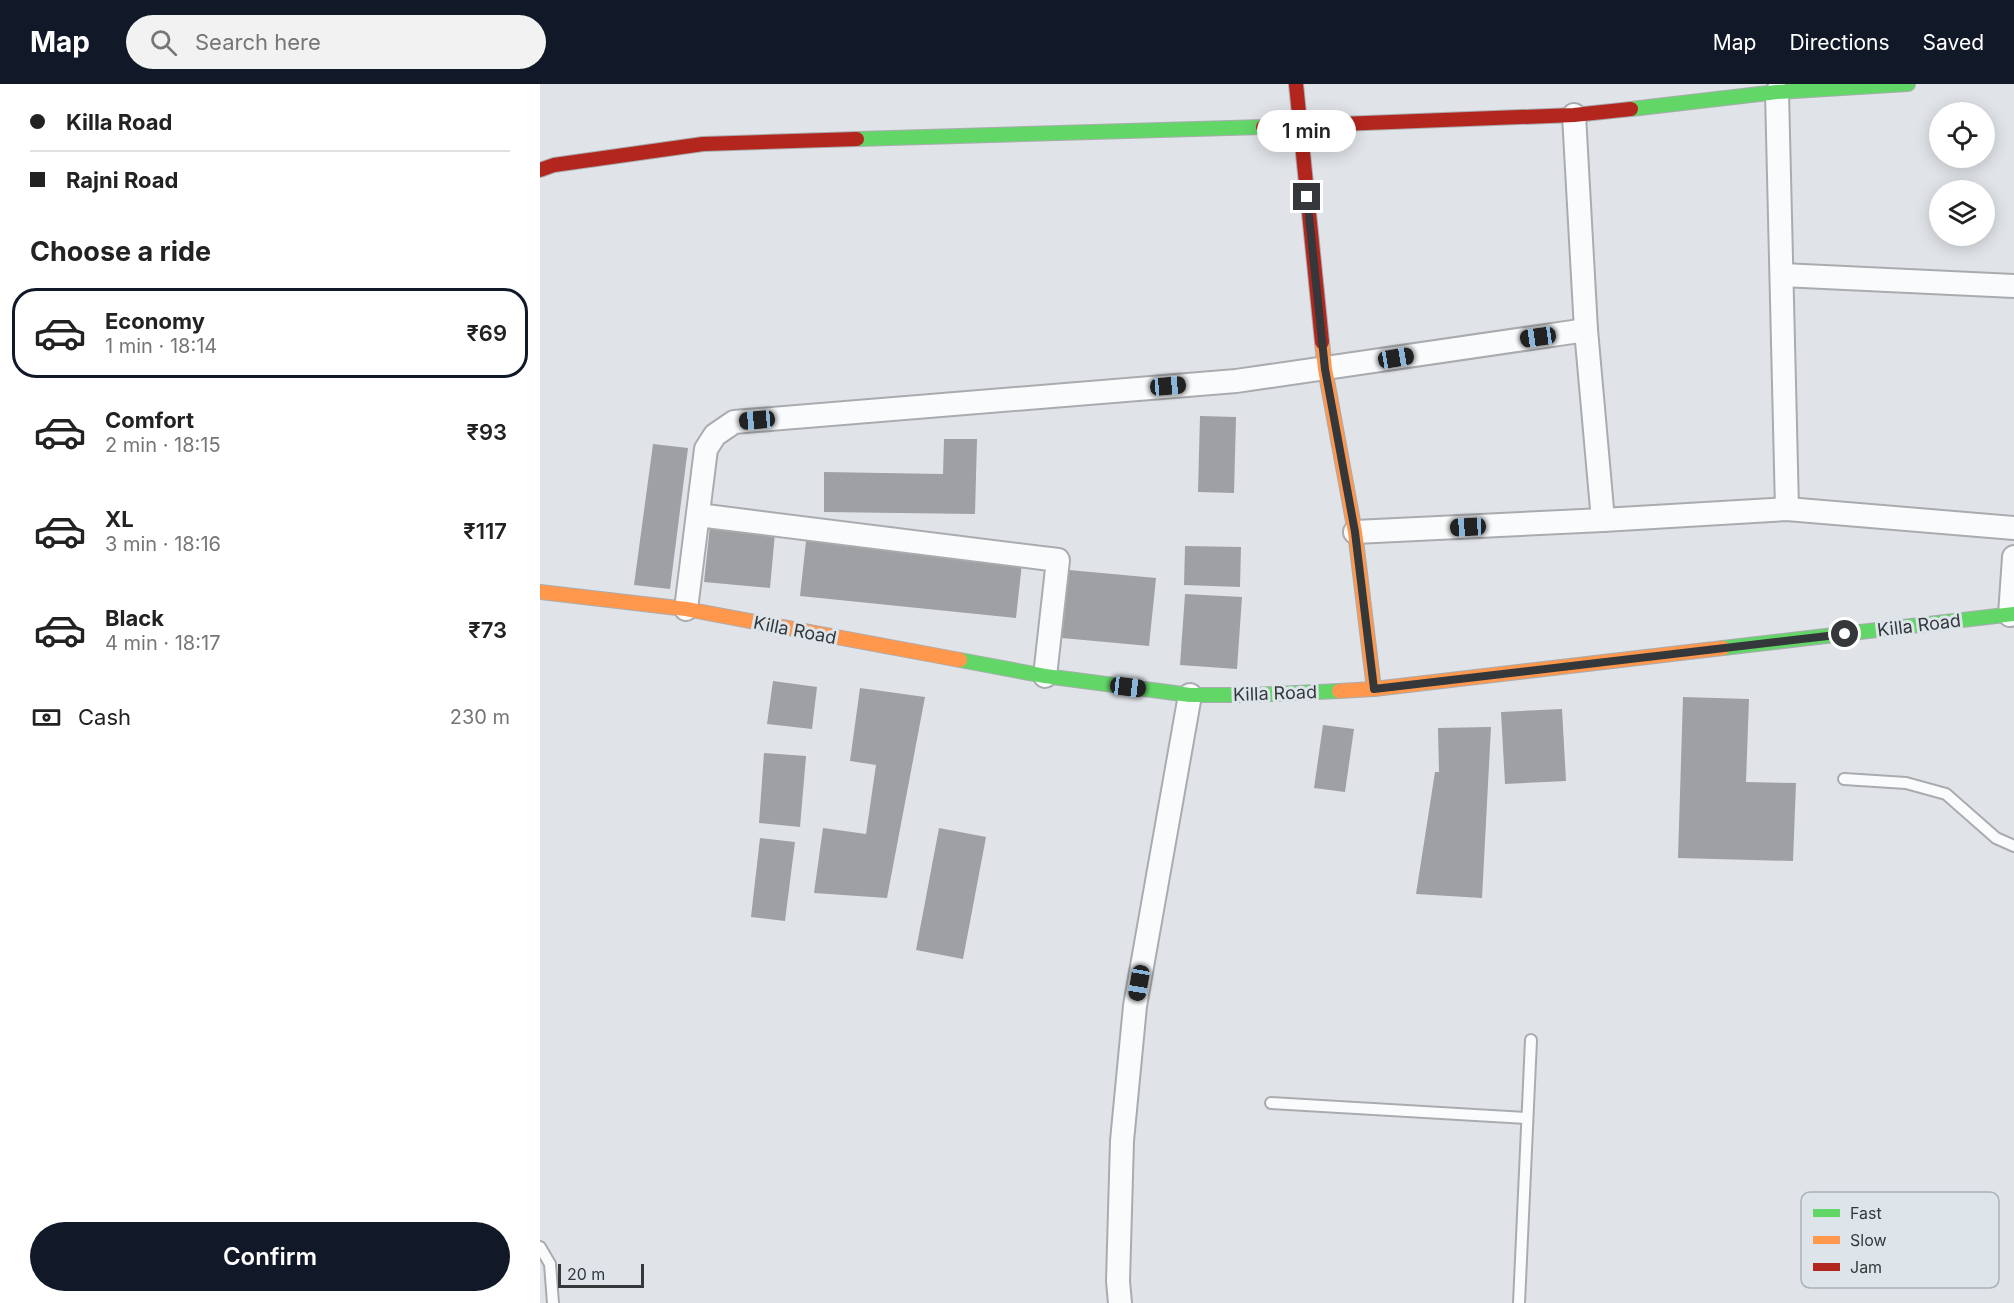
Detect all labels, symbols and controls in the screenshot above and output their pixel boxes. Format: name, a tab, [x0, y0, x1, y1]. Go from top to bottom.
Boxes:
search box	[126, 15, 546, 69]
text: Map	[30, 25, 90, 59]
icon: search	[147, 26, 180, 59]
text: Search here	[195, 29, 321, 55]
text: Map	[1713, 30, 1756, 55]
text: Directions	[1789, 30, 1890, 55]
text: Saved	[1923, 30, 1984, 55]
map controls	[1929, 102, 1995, 246]
button: locate	[1929, 102, 1995, 168]
text: Killa Road	[66, 109, 172, 135]
callout: 1 min	[1258, 110, 1356, 152]
text: 1 min	[1282, 119, 1331, 143]
text: Rajni Road	[66, 167, 178, 193]
button: layers	[1929, 180, 1995, 246]
route end	[1293, 183, 1320, 210]
text: Choose a ride	[30, 235, 211, 268]
icon: car	[33, 306, 87, 360]
text: Economy	[105, 308, 205, 334]
text: ₹69	[467, 320, 507, 346]
car	[1519, 326, 1557, 348]
text: 1 min · 18:14	[105, 334, 217, 358]
car	[1377, 346, 1415, 370]
car	[1149, 375, 1187, 397]
icon: car	[33, 405, 87, 459]
text: Comfort	[105, 407, 194, 433]
car	[738, 409, 776, 431]
text: ₹93	[467, 419, 507, 445]
text: 2 min · 18:15	[105, 433, 221, 457]
icon: car	[33, 504, 87, 558]
text: XL	[105, 506, 134, 532]
car	[1450, 517, 1486, 537]
text: ₹117	[463, 518, 507, 544]
text: 3 min · 18:16	[105, 532, 221, 556]
icon: car	[33, 603, 87, 657]
text: Black	[105, 605, 164, 631]
street label: Killa Road	[1876, 609, 1962, 641]
street label: Killa Road	[752, 612, 838, 648]
text: ₹73	[468, 617, 507, 643]
route start	[1831, 620, 1858, 647]
text: 4 min · 18:17	[105, 631, 220, 655]
car	[1109, 676, 1147, 698]
street label: Killa Road	[1233, 681, 1317, 705]
icon: cash	[30, 701, 63, 734]
text: Cash	[78, 704, 131, 730]
text: 230 m	[450, 705, 510, 729]
car	[1127, 964, 1151, 1002]
legend	[1801, 1192, 1999, 1288]
text: Fast	[1850, 1203, 1882, 1223]
button: Confirm	[30, 1222, 510, 1291]
text: Slow	[1850, 1230, 1887, 1250]
text: Jam	[1850, 1257, 1882, 1277]
scale bar	[558, 1261, 644, 1288]
text: 20 m	[567, 1264, 605, 1284]

